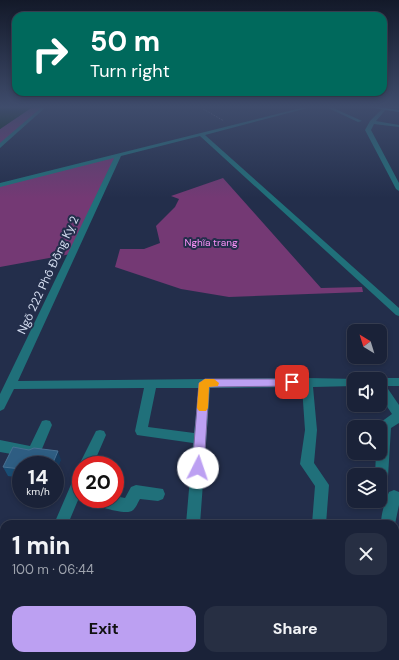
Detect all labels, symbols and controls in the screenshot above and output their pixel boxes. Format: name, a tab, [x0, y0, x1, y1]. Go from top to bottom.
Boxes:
text: 50 m	[90, 23, 160, 60]
icon: right	[24, 28, 76, 80]
text: Turn right	[90, 59, 170, 83]
street label: Ngõ 222 Phố Đồng Kỵ 2	[14, 213, 82, 337]
park label: Nghĩa trang	[185, 236, 238, 249]
north arrow	[347, 324, 387, 364]
map controls	[347, 324, 387, 508]
pin	[275, 365, 309, 399]
icon: arrive	[281, 371, 303, 393]
button: sound	[347, 372, 387, 412]
button: search	[347, 420, 387, 460]
position arrow	[177, 447, 219, 489]
speed limit sign: 20	[72, 456, 124, 508]
text: 14	[28, 464, 48, 490]
button: layers	[347, 468, 387, 508]
text: km/h	[26, 485, 50, 498]
text: 1 min	[12, 530, 70, 561]
button: close	[345, 533, 387, 575]
text: 100 m · 06:44	[12, 561, 94, 578]
button: Exit	[12, 606, 196, 652]
button: Share	[204, 606, 387, 652]

